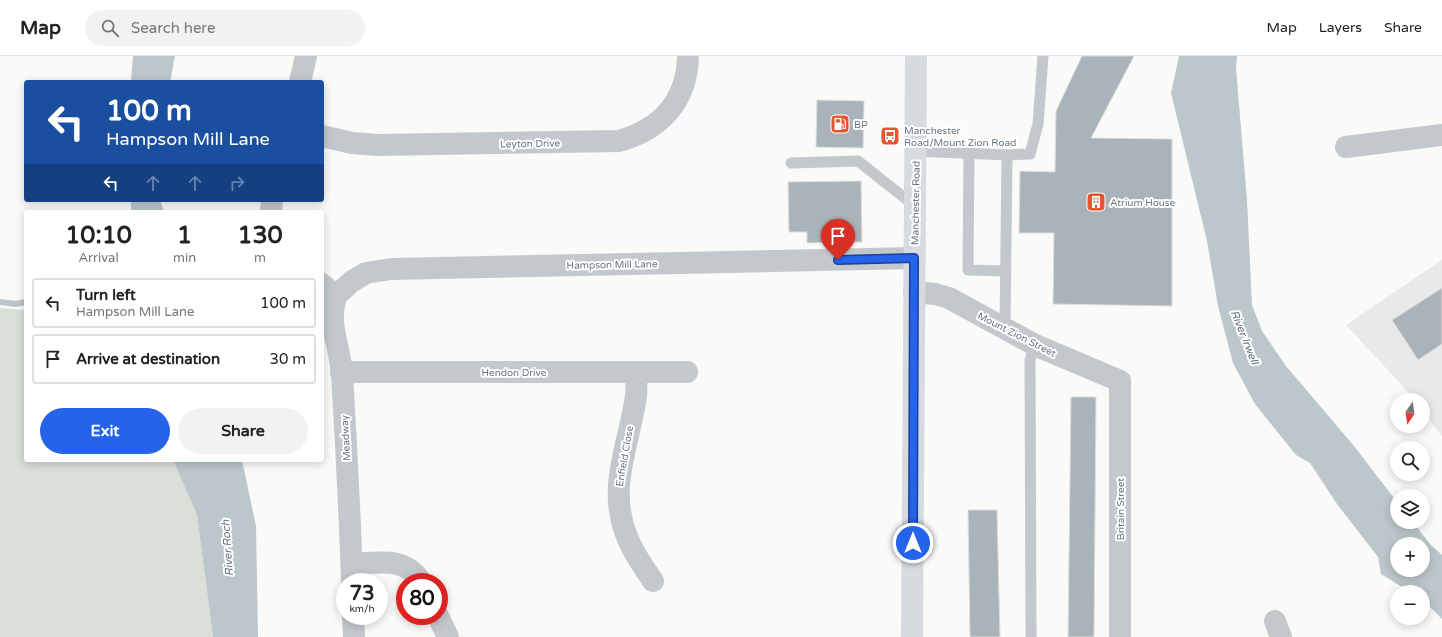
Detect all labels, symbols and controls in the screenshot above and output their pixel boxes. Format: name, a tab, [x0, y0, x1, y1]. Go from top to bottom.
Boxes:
search box	[85, 10, 365, 46]
text: Map	[20, 17, 61, 39]
icon: search	[99, 17, 121, 39]
text: Search here	[131, 19, 215, 37]
text: Map	[1267, 19, 1297, 36]
text: Layers	[1319, 19, 1362, 36]
text: Share	[1384, 19, 1422, 36]
text: 100 m	[106, 94, 192, 128]
icon: left	[40, 96, 92, 148]
fuel station icon: BP	[829, 113, 851, 135]
place label: BP	[854, 119, 868, 131]
bus stop icon: Manchester Road/Mount Zion Road	[879, 125, 901, 147]
place label: Manchester Road/Mount Zion Road	[904, 125, 1016, 149]
text: Hampson Mill Lane	[106, 128, 270, 150]
street label: Leyton Drive	[500, 137, 561, 151]
street label: Manchester Road	[909, 161, 923, 245]
icon: left	[100, 172, 122, 194]
icon: ahead	[142, 172, 164, 194]
icon: ahead	[184, 172, 206, 194]
icon: right	[226, 172, 248, 194]
building icon: Atrium House	[1085, 191, 1107, 213]
place label: Atrium House	[1110, 197, 1176, 209]
pin	[821, 219, 855, 260]
text: 10:10	[65, 221, 132, 250]
text: 1	[177, 221, 192, 250]
text: 130	[237, 221, 283, 250]
icon: arrive	[827, 225, 849, 247]
text: Arrival	[78, 250, 119, 266]
text: min	[173, 250, 196, 266]
text: m	[254, 250, 266, 266]
street label: Hampson Mill Lane	[566, 258, 658, 272]
text: Turn left	[76, 286, 136, 304]
icon: left	[42, 292, 64, 314]
text: 100 m	[260, 294, 306, 312]
text: Hampson Mill Lane	[76, 304, 194, 320]
water label: River Irwell	[1228, 308, 1262, 367]
street label: Mount Zion Street	[975, 310, 1058, 360]
icon: arrive	[42, 348, 64, 370]
text: Arrive at destination	[76, 350, 220, 368]
text: 30 m	[269, 350, 306, 368]
street label: Hendon Drive	[482, 367, 547, 379]
north arrow	[1390, 393, 1430, 433]
map controls	[1390, 393, 1430, 625]
button: Exit	[40, 408, 170, 454]
button: Share	[178, 408, 308, 454]
street label: Meadway	[339, 414, 353, 461]
street label: Enfield Close	[614, 424, 636, 488]
button: search	[1390, 441, 1430, 481]
street label: Britain Street	[1115, 478, 1127, 540]
button: layers	[1390, 489, 1430, 529]
water label: River Roch	[219, 519, 236, 577]
position arrow	[892, 522, 934, 564]
button: +	[1390, 537, 1430, 577]
speed limit sign: 80	[396, 573, 448, 625]
text: 73	[349, 582, 375, 606]
button: −	[1390, 585, 1430, 625]
text: km/h	[349, 603, 375, 615]

